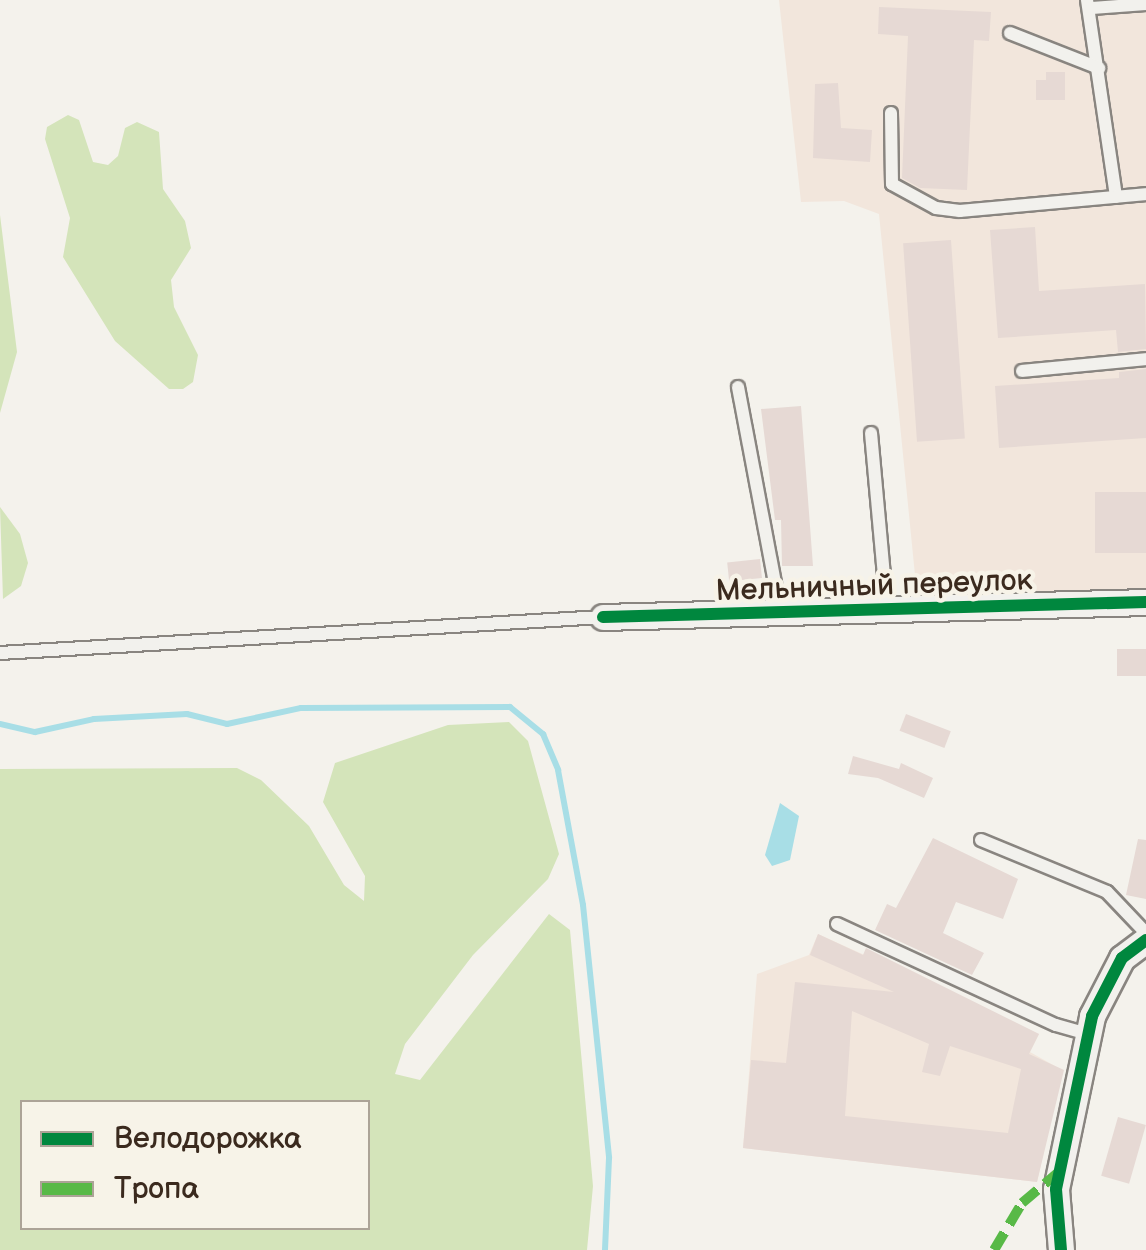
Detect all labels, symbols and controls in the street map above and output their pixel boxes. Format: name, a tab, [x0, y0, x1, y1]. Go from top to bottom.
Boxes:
street label: Мельничный переулок	[715, 562, 1033, 610]
legend	[20, 1100, 370, 1230]
text: Велодорожка	[114, 1121, 302, 1157]
text: Тропа	[114, 1171, 199, 1207]

